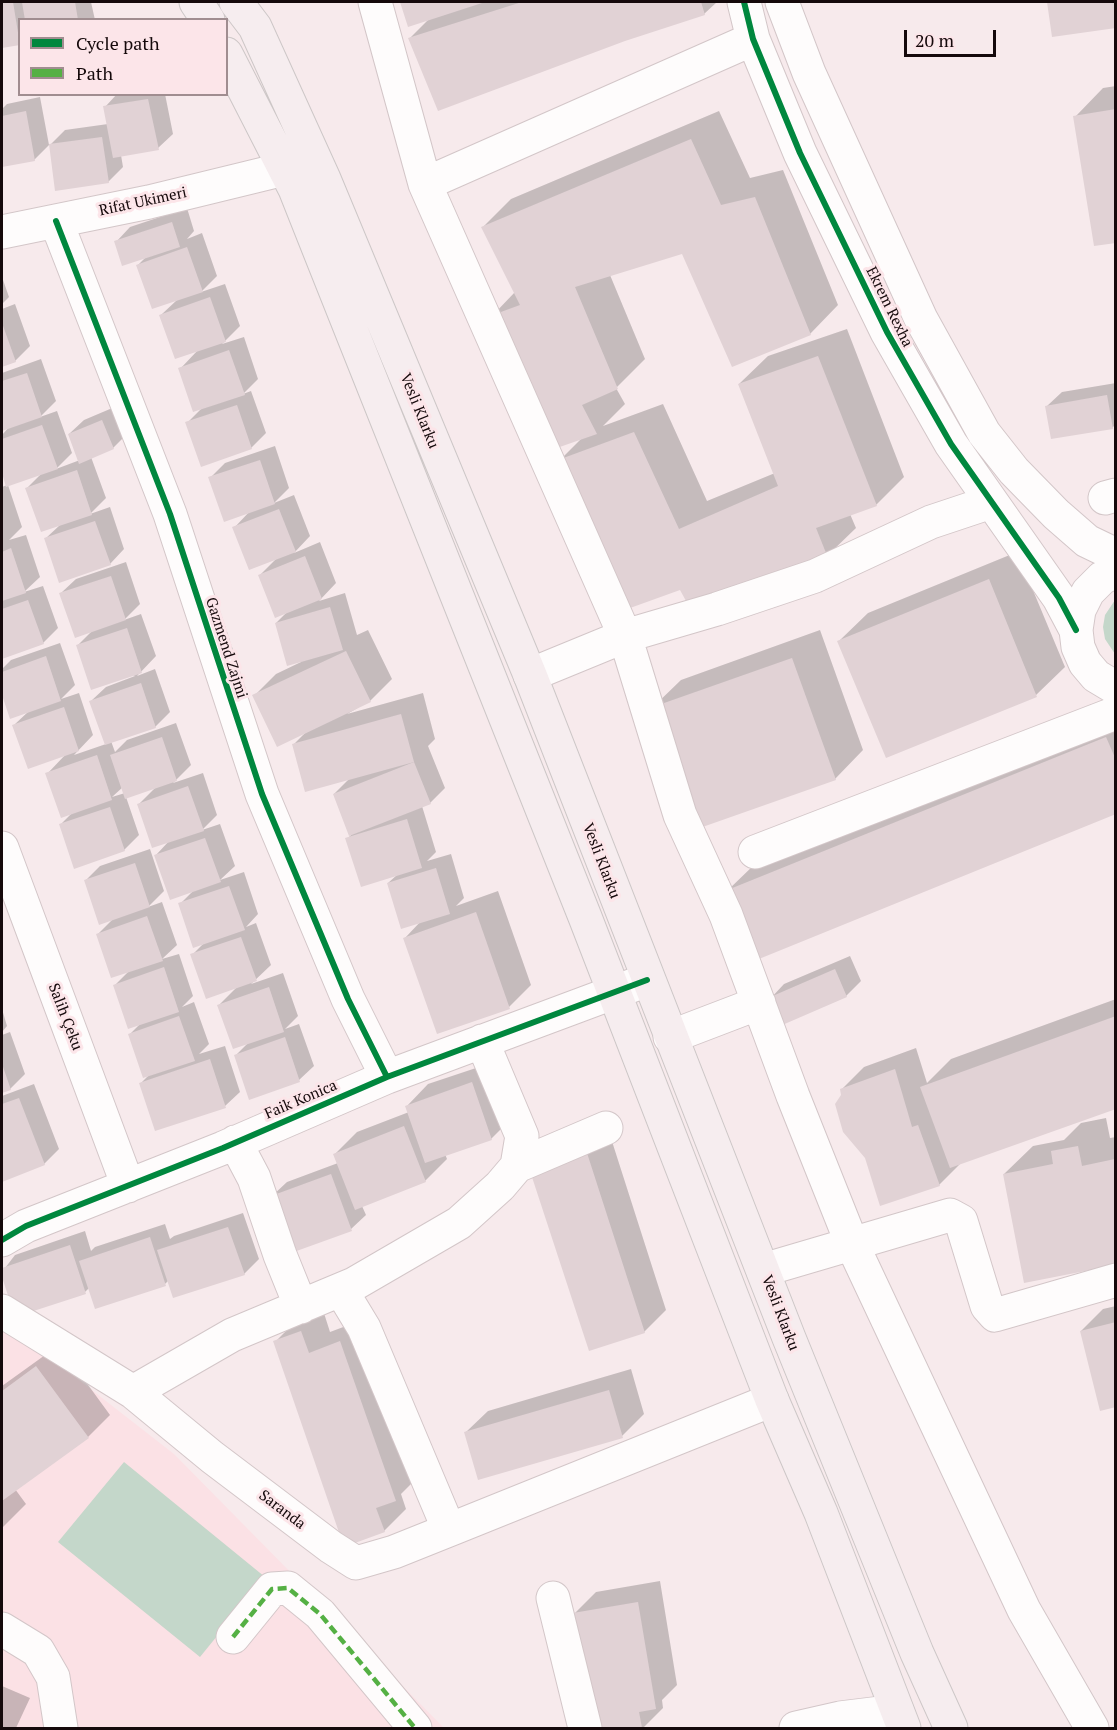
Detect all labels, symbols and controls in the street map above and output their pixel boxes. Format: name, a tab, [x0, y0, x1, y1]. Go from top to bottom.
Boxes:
legend	[18, 18, 228, 96]
scale bar	[907, 18, 998, 56]
text: 20 m	[915, 28, 954, 52]
text: Cycle path	[76, 31, 160, 55]
text: Path	[76, 61, 113, 85]
street label: Rifat Ukimeri	[98, 184, 188, 220]
street label: Ekrem Rexha	[862, 264, 916, 350]
street label: Vesli Klarku	[396, 371, 442, 451]
street label: Gazmend Zajmi	[201, 595, 251, 701]
street label: Vesli Klarku	[578, 821, 624, 901]
street label: Salih Çeku	[44, 981, 86, 1053]
street label: Faik Konica	[262, 1077, 340, 1123]
street label: Vesli Klarku	[757, 1273, 803, 1353]
street label: Saranda	[255, 1487, 309, 1533]

